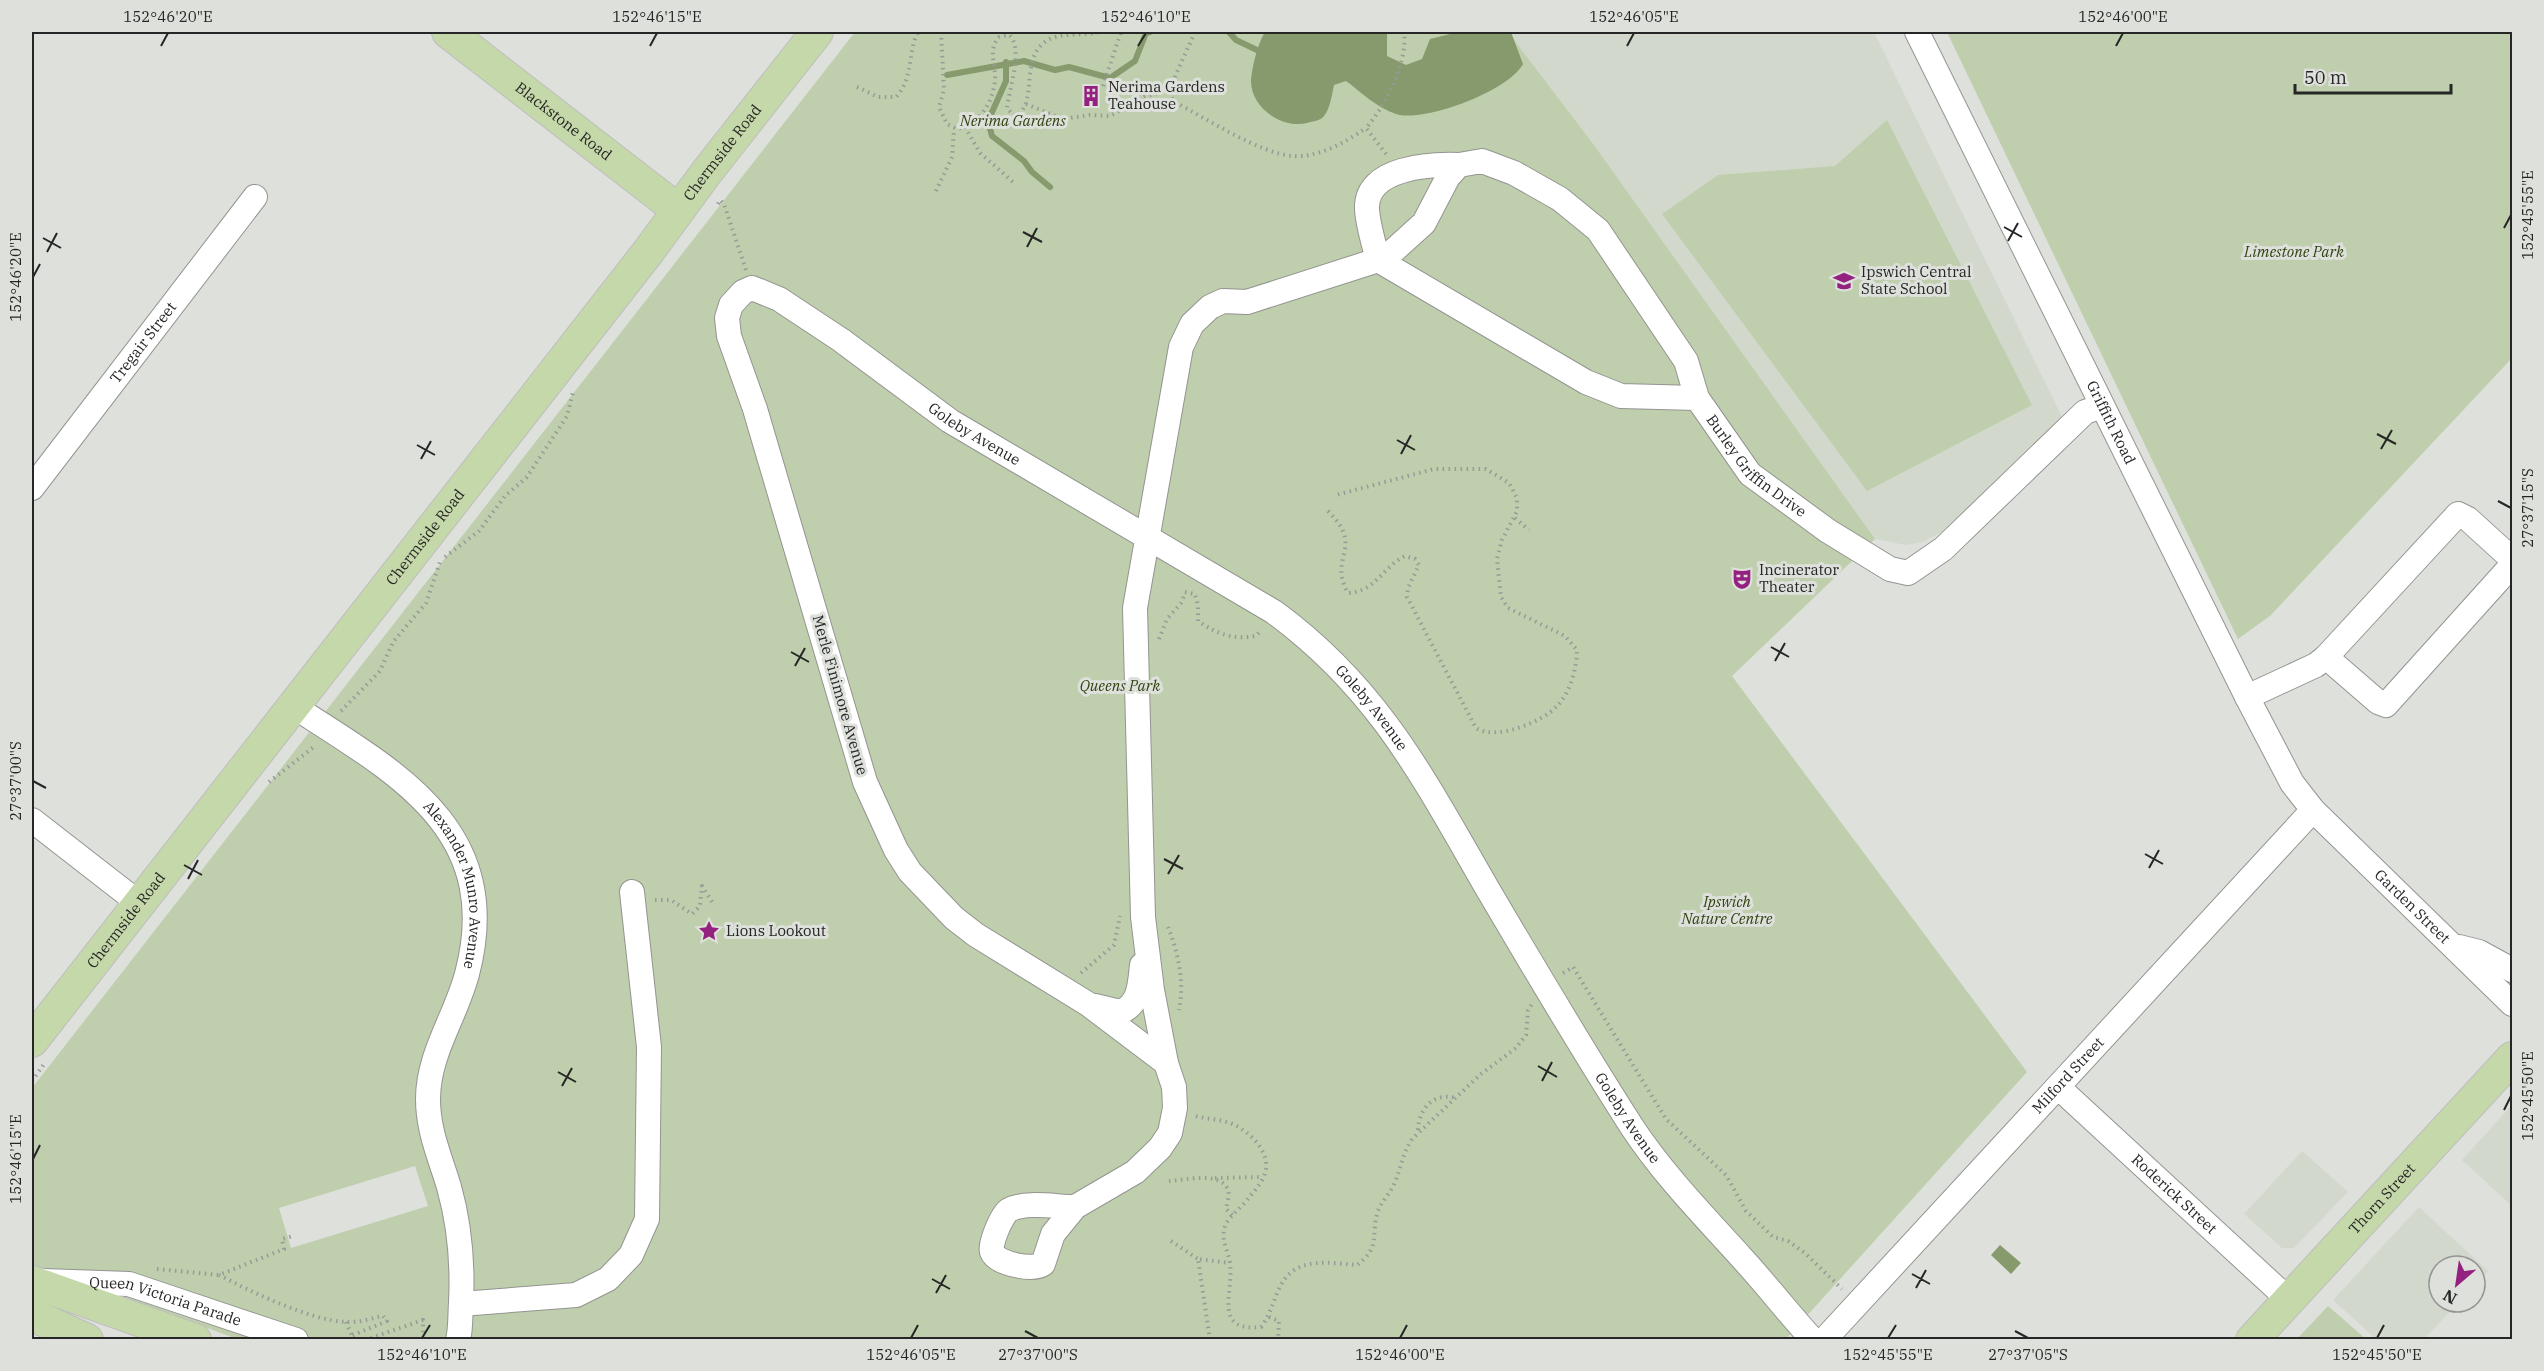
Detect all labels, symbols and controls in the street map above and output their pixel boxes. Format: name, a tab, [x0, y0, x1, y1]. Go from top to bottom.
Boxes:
text: 152°46'20"E	[123, 7, 213, 26]
text: 152°46'15"E	[612, 7, 702, 26]
text: 152°46'10"E	[1101, 7, 1191, 26]
text: 152°46'05"E	[1589, 7, 1679, 26]
text: 152°46'00"E	[2078, 7, 2168, 26]
scale bar	[2295, 57, 2451, 95]
text: 50 m	[2304, 66, 2347, 89]
place label: Nerima Gardens Teahouse	[1108, 77, 1225, 113]
street label: Blackstone Road	[512, 78, 616, 164]
building icon: Nerima Gardens Teahouse	[1079, 84, 1103, 108]
street label: Chermside Road	[679, 101, 765, 204]
park label: Nerima Gardens	[959, 111, 1066, 130]
text: 152°45'55"E	[2518, 170, 2537, 260]
text: 152°46'20"E	[6, 232, 25, 322]
park label: Limestone Park	[2243, 242, 2344, 261]
place label: Ipswich Central State School	[1861, 262, 1971, 298]
school or university icon: Ipswich Central State School	[1832, 269, 1856, 293]
street label: Tregair Street	[106, 298, 180, 387]
street label: Griffith Road	[2083, 377, 2140, 467]
street label: Goleby Avenue	[925, 398, 1024, 469]
street label: Burley Griffin Drive	[1702, 411, 1810, 521]
text: 27°37'15"S	[2518, 468, 2537, 548]
street label: Chermside Road	[381, 485, 468, 589]
place label: Incinerator Theater	[1759, 560, 1839, 596]
theatre icon: Incinerator Theater	[1730, 567, 1754, 591]
street label: Merle Finimore Avenue	[809, 613, 872, 777]
street label: Goleby Avenue	[1332, 661, 1412, 754]
park label: Queens Park	[1080, 676, 1160, 695]
text: 27°37'00"S	[6, 741, 25, 821]
street label: Alexander Munro Avenue	[420, 797, 485, 971]
street label: Garden Street	[2371, 865, 2454, 947]
street label: Chermside Road	[82, 868, 169, 972]
park label: Ipswich Nature Centre	[1681, 892, 1773, 928]
place icon: Lions Lookout	[697, 919, 721, 943]
place label: Lions Lookout	[726, 921, 826, 940]
street label: Milford Street	[2028, 1033, 2108, 1117]
text: 152°45'50"E	[2518, 1051, 2537, 1141]
street label: Goleby Avenue	[1591, 1069, 1665, 1167]
text: 152°46'15"E	[6, 1114, 25, 1204]
street label: Roderick Street	[2128, 1150, 2221, 1238]
street label: Thorn Street	[2344, 1159, 2419, 1238]
north arrow	[2427, 1254, 2487, 1314]
street label: Queen Victoria Parade	[89, 1273, 244, 1330]
text: N	[2439, 1285, 2460, 1309]
text: 152°46'10"E	[377, 1345, 467, 1364]
text: 152°46'05"E	[866, 1345, 956, 1364]
text: 27°37'00"S	[998, 1345, 1078, 1364]
text: 152°46'00"E	[1355, 1345, 1445, 1364]
text: 152°45'55"E	[1843, 1345, 1933, 1364]
text: 27°37'05"S	[1988, 1345, 2068, 1364]
text: 152°45'50"E	[2332, 1345, 2422, 1364]

